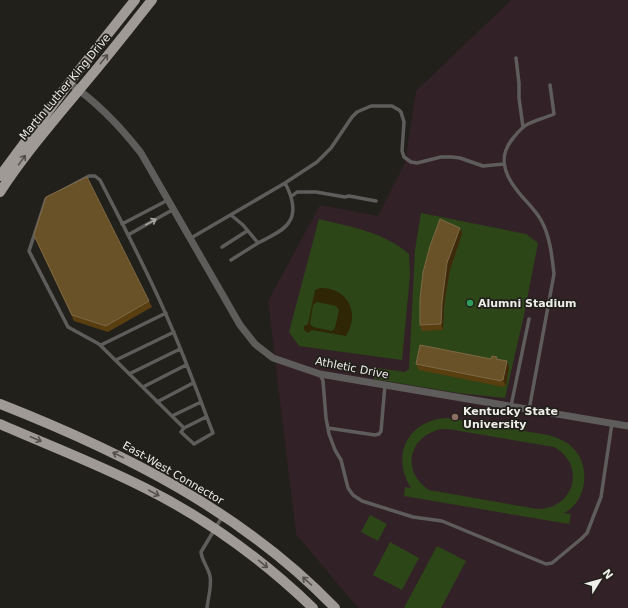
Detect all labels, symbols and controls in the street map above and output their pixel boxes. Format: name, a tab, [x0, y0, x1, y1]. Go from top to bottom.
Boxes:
street label: Martin Luther King Drive	[17, 31, 113, 143]
one-way arrow	[100, 54, 109, 65]
one-way arrow	[18, 154, 26, 165]
one-way arrow	[145, 217, 157, 225]
place label: Alumni Stadium	[478, 297, 577, 310]
marker: Alumni Stadium	[465, 298, 475, 308]
street label: Athletic Drive	[314, 354, 390, 382]
place label: Kentucky State University	[463, 405, 558, 431]
marker: Kentucky State University	[450, 412, 460, 422]
one-way arrow	[29, 436, 41, 444]
street label: East-West Connector	[120, 439, 226, 507]
one-way arrow	[112, 451, 124, 458]
one-way arrow	[148, 489, 160, 497]
one-way arrow	[257, 559, 268, 568]
north arrow	[580, 560, 620, 600]
text: N	[600, 567, 616, 582]
one-way arrow	[302, 576, 312, 586]

